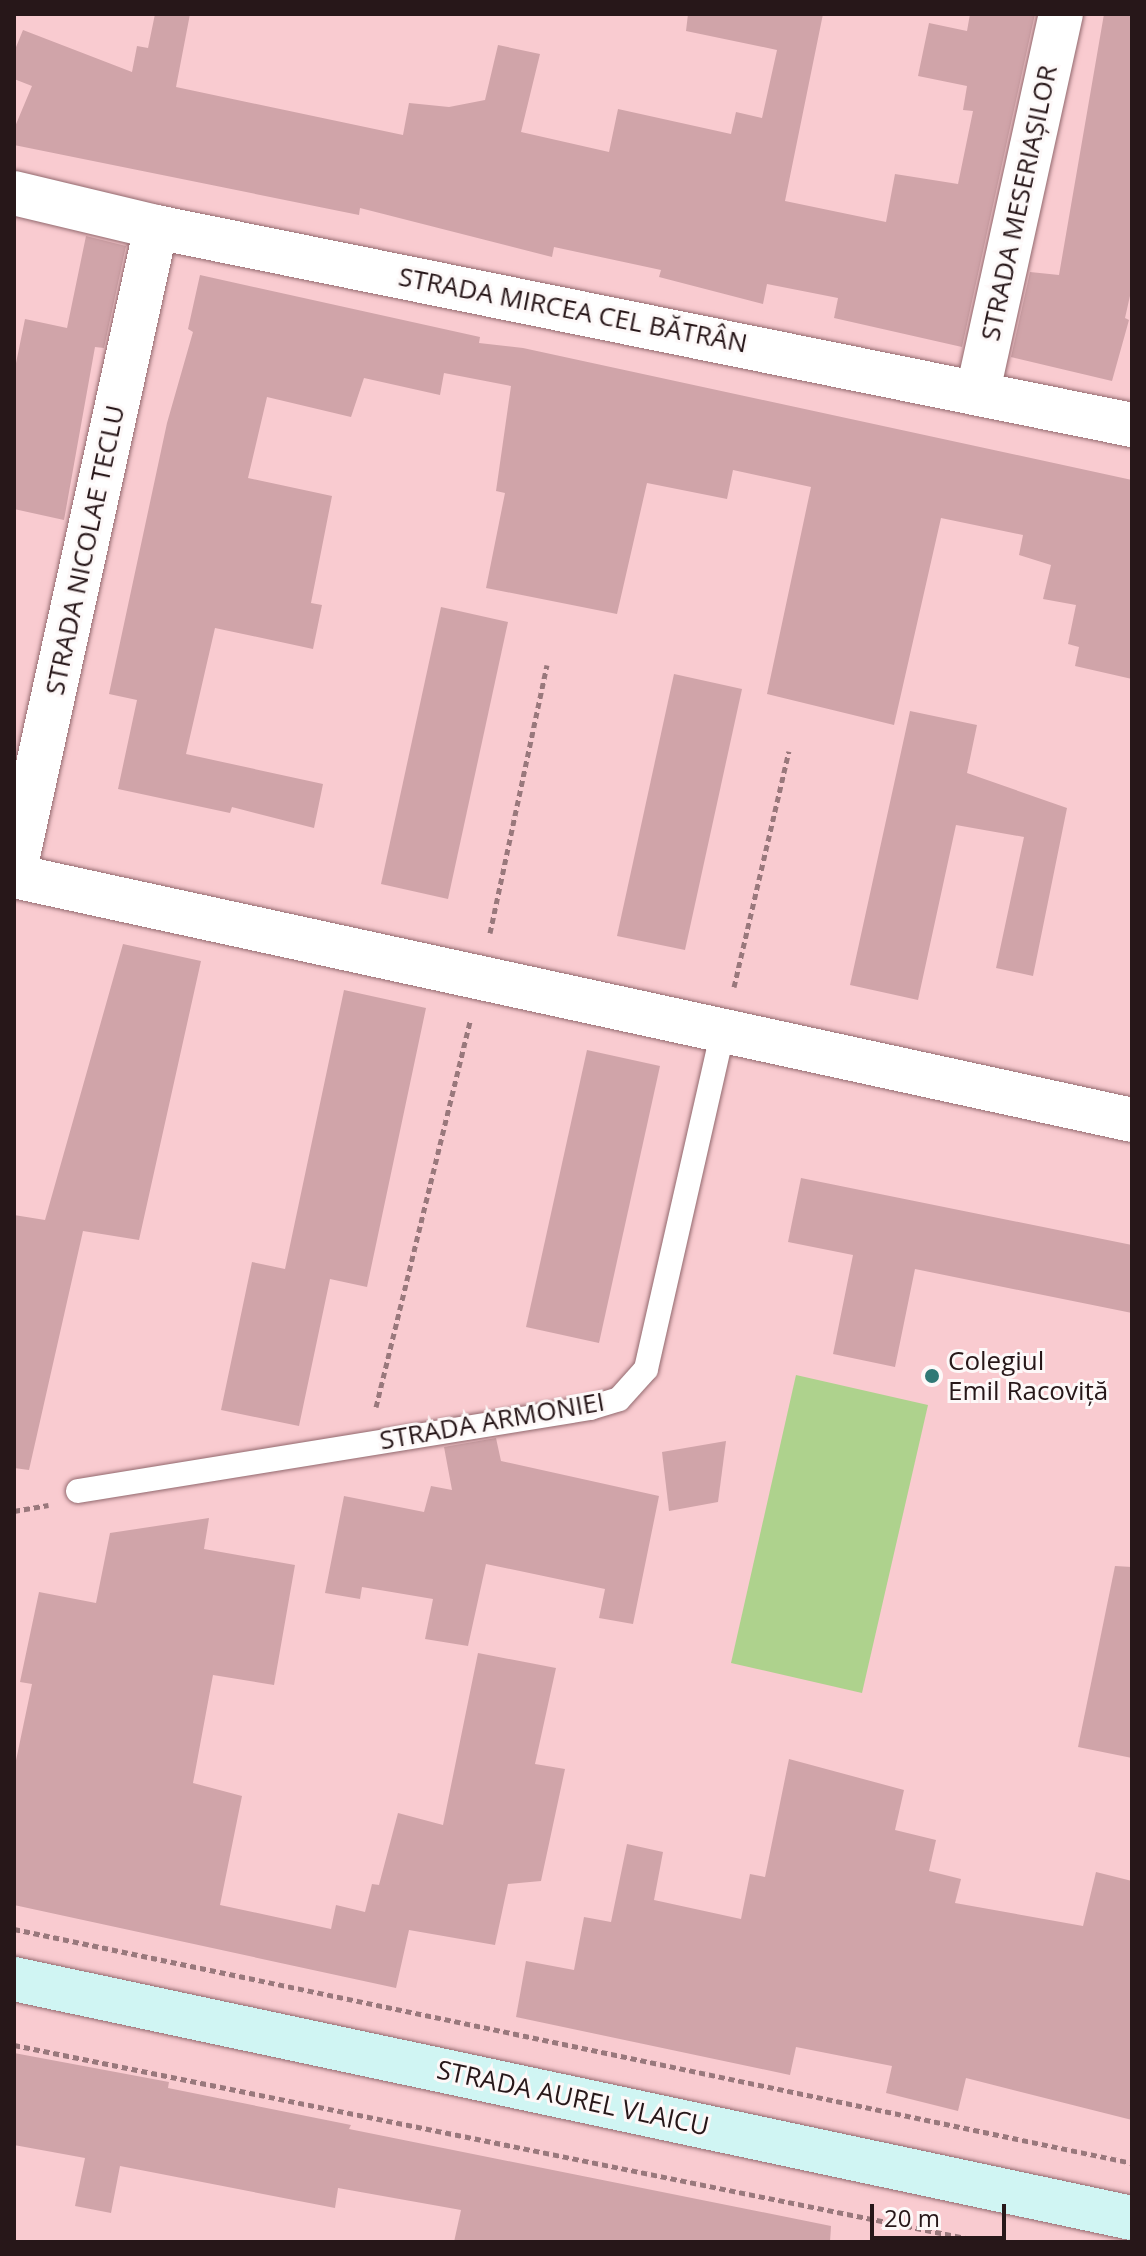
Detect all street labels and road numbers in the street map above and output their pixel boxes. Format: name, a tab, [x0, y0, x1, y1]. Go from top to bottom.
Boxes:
street label: STRADA MESERIAȘILOR	[975, 62, 1063, 344]
street label: STRADA MIRCEA CEL BĂTRÂN	[396, 261, 750, 359]
street label: STRADA NICOLAE TECLU	[39, 402, 131, 698]
street label: STRADA ARMONIEI	[377, 1386, 607, 1456]
street label: STRADA AUREL VLAICU	[434, 2054, 712, 2142]

